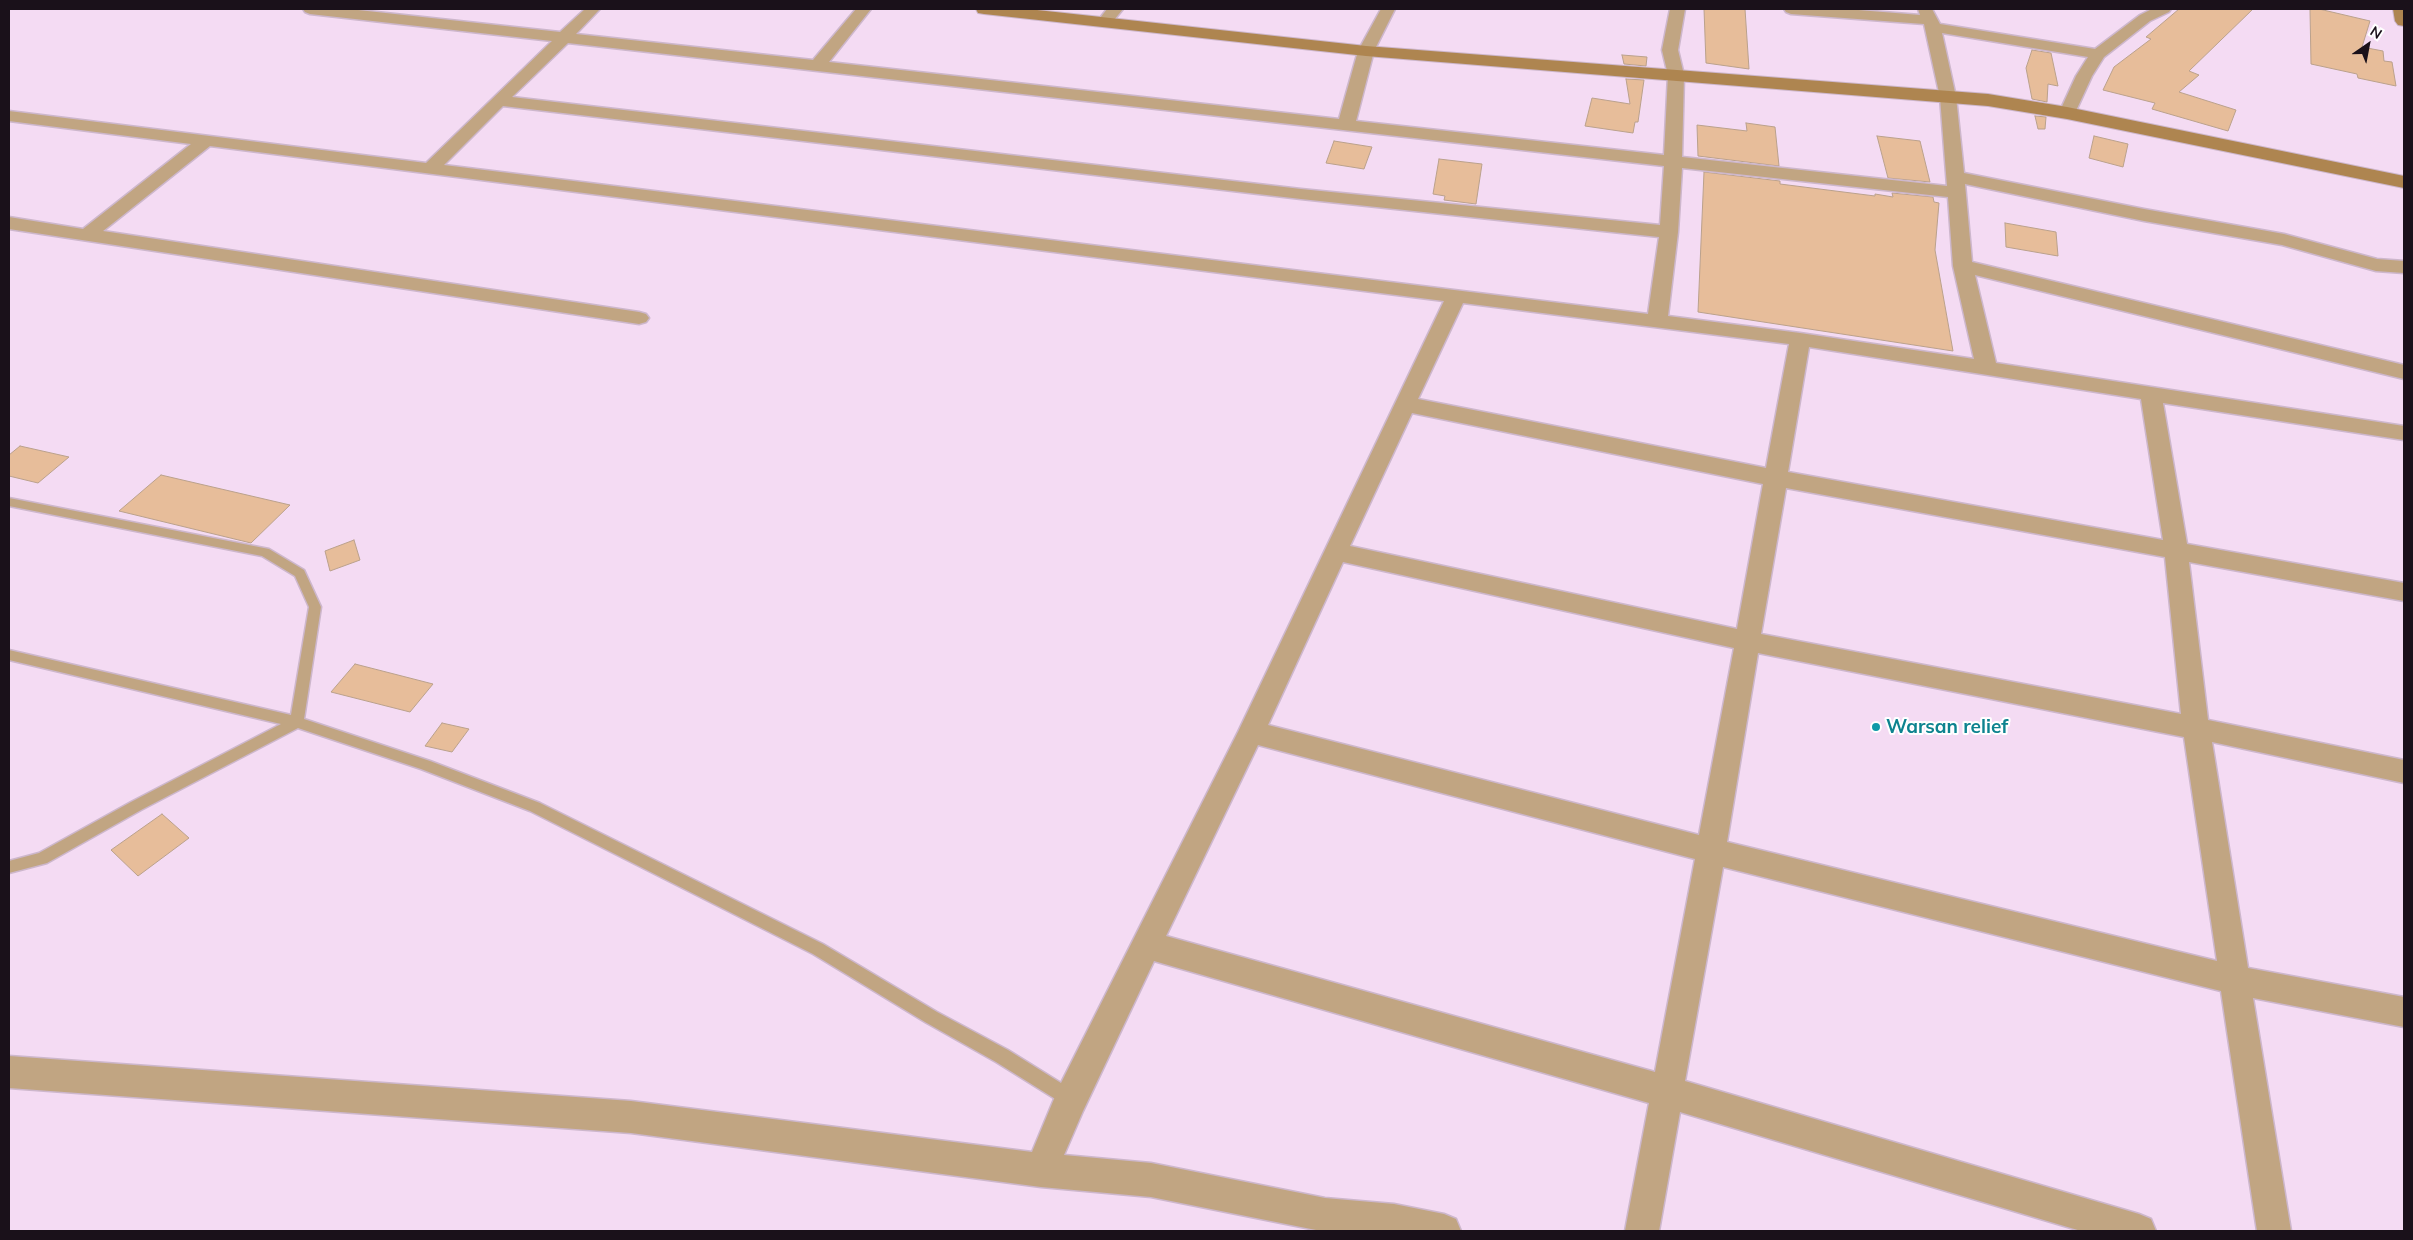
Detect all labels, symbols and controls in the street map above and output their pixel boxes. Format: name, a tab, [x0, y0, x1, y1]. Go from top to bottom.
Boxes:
north arrow	[2343, 20, 2393, 70]
text: N	[2367, 22, 2386, 43]
place label: Warsan relief	[1886, 716, 2008, 738]
marker: Warsan relief	[1870, 721, 1882, 733]

